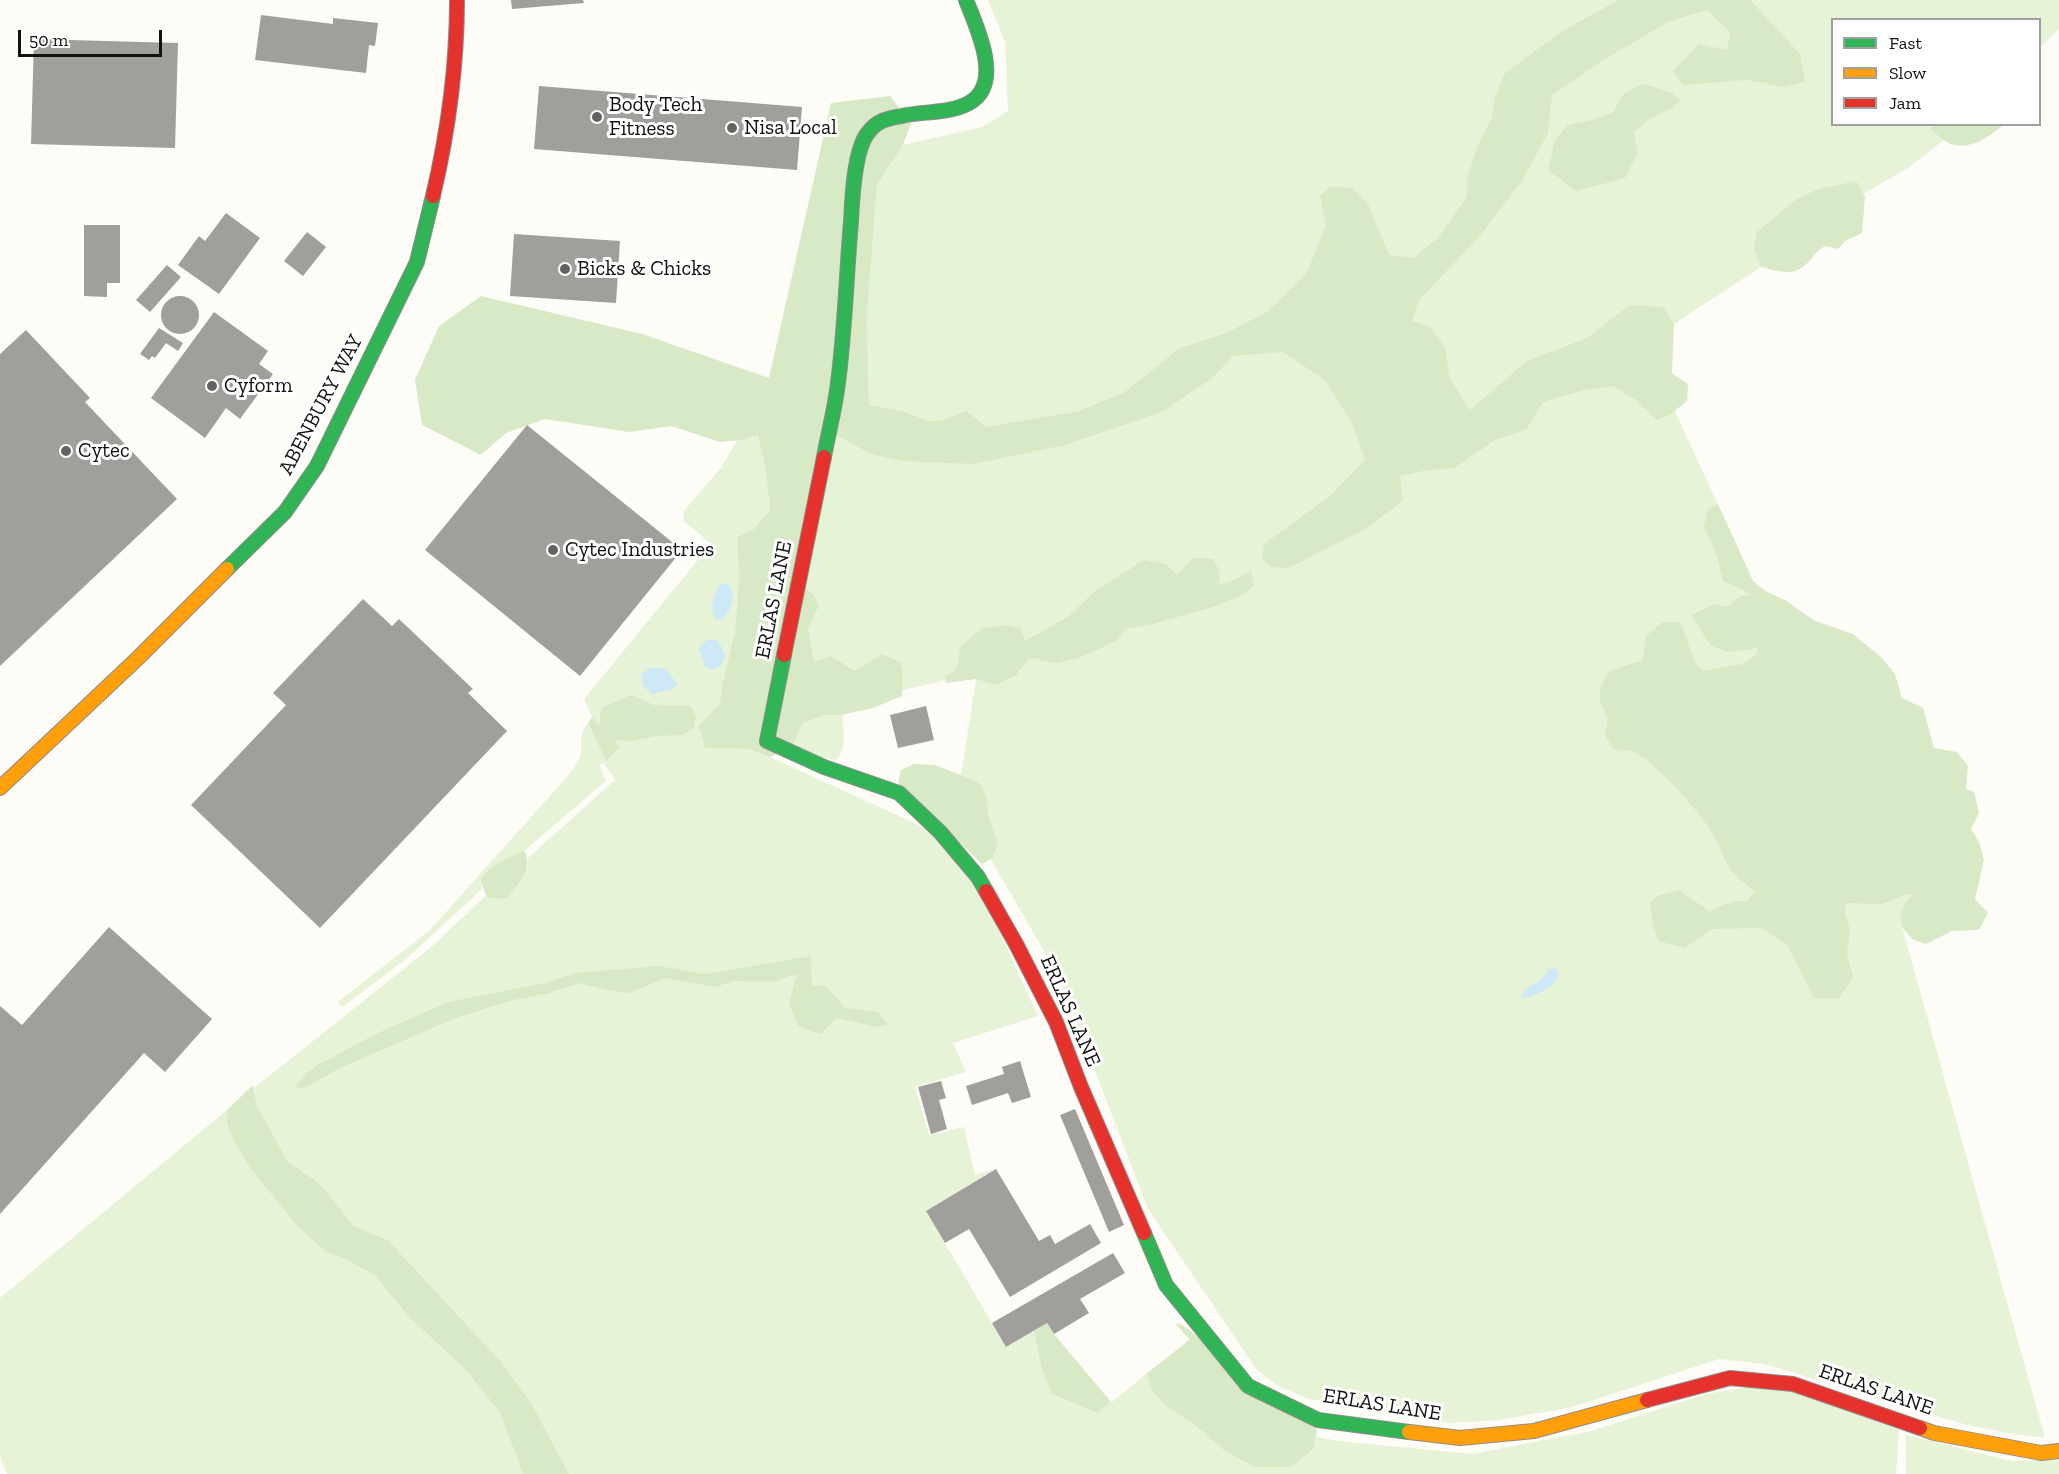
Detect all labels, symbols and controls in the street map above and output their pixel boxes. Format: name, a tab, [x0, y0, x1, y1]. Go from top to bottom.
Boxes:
scale bar	[21, 18, 165, 56]
legend	[1831, 18, 2041, 126]
text: 50 m	[29, 29, 68, 51]
text: Fast	[1889, 32, 1922, 54]
text: Slow	[1889, 62, 1926, 84]
place label: Body Tech Fitness	[609, 92, 702, 142]
text: Jam	[1889, 92, 1921, 114]
marker: Body Tech Fitness	[590, 110, 604, 124]
place label: Nisa Local	[744, 115, 837, 141]
marker: Nisa Local	[725, 121, 739, 135]
place label: Bicks & Chicks	[577, 256, 711, 282]
marker: Bicks & Chicks	[558, 262, 572, 276]
street label: ABENBURY WAY	[273, 331, 369, 479]
place label: Cyform	[224, 373, 293, 399]
marker: Cyform	[205, 379, 219, 393]
place label: Cytec	[78, 438, 130, 464]
marker: Cytec	[59, 444, 73, 458]
place label: Cytec Industries	[565, 537, 714, 563]
street label: ERLAS LANE	[750, 539, 798, 661]
marker: Cytec Industries	[546, 543, 560, 557]
street label: ERLAS LANE	[1034, 951, 1106, 1071]
street label: ERLAS LANE	[1816, 1359, 1936, 1421]
street label: ERLAS LANE	[1321, 1383, 1443, 1427]

